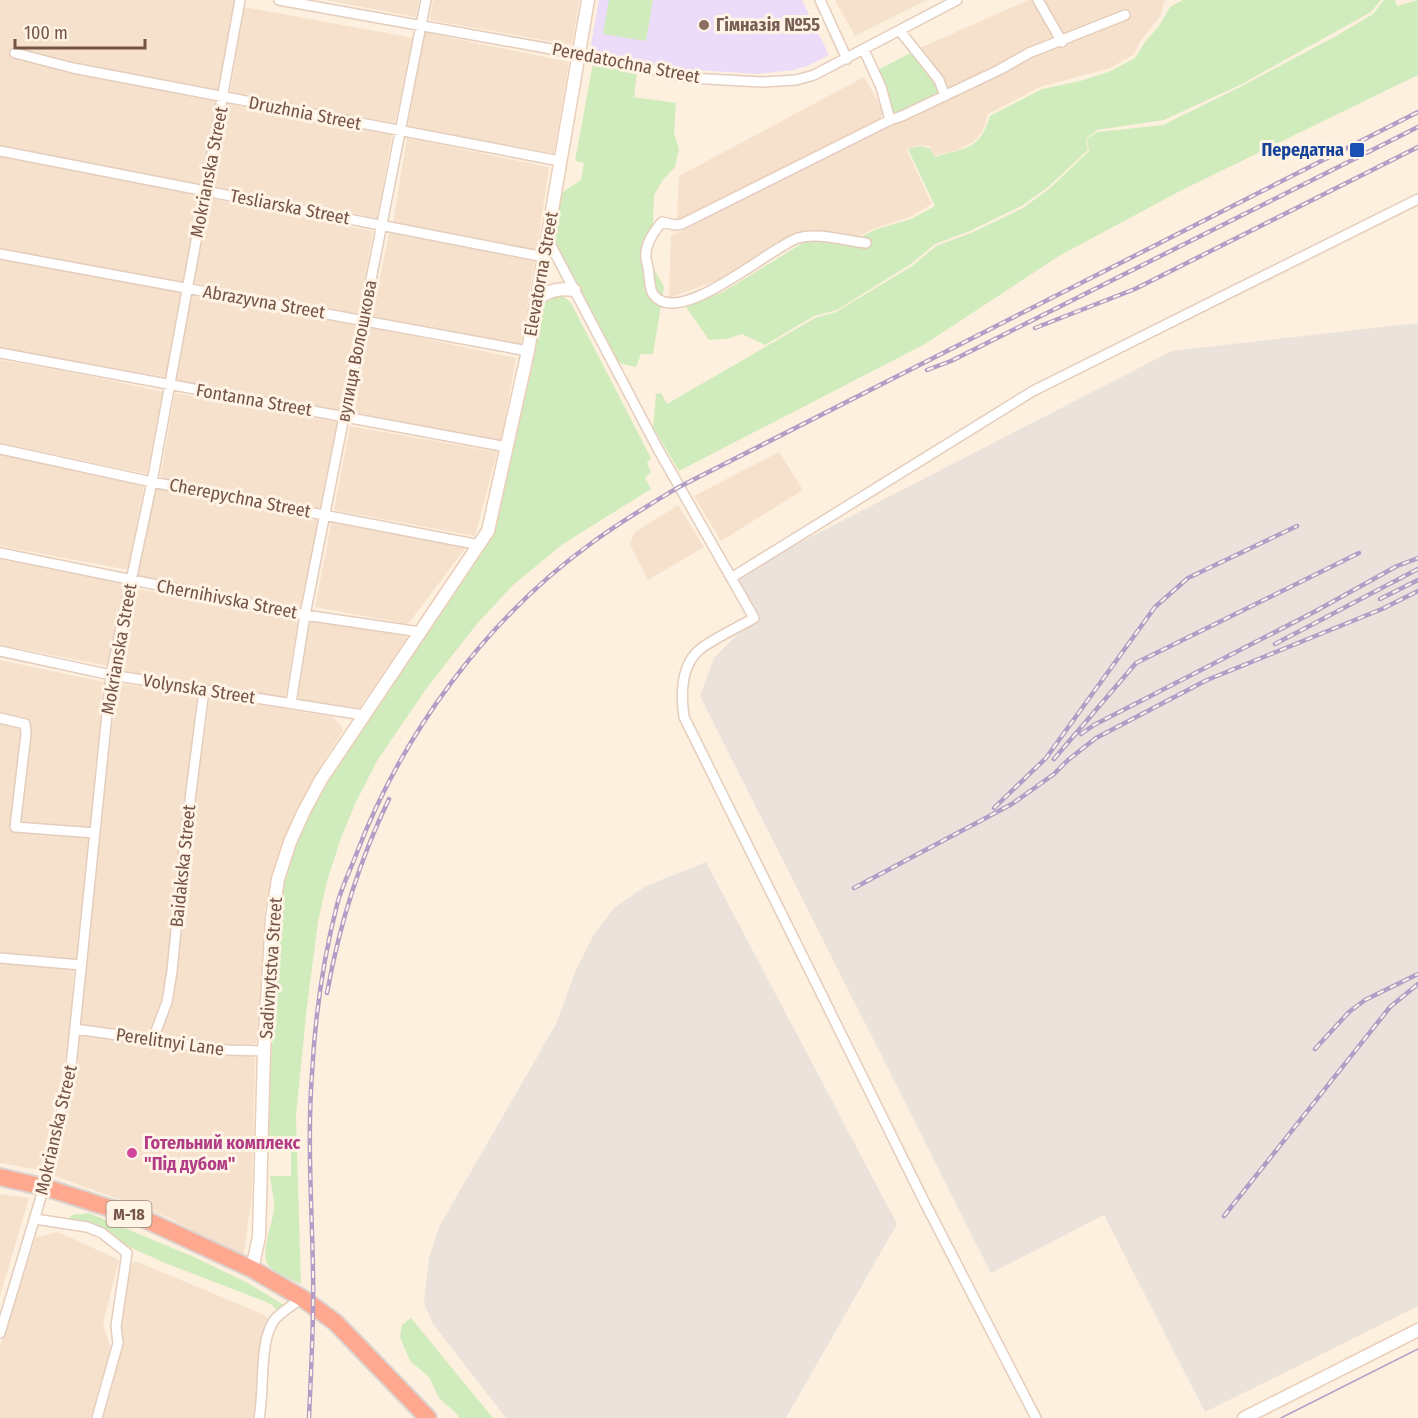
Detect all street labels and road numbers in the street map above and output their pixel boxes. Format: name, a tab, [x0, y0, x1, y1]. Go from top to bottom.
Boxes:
street label: Peredatochna Street	[550, 38, 702, 88]
street label: Druzhnia Street	[247, 91, 363, 135]
street label: Mokrianska Street	[186, 105, 232, 239]
street label: Tesliarska Street	[228, 185, 352, 229]
street label: Elevatorna Street	[519, 210, 563, 338]
street label: вулиця Волошкова	[332, 278, 382, 424]
street label: Abrazyvna Street	[201, 280, 327, 324]
street label: Fontanna Street	[194, 379, 314, 421]
street label: Cherepychna Street	[167, 474, 313, 523]
street label: Chernihivska Street	[155, 575, 299, 623]
street label: Mokrianska Street	[97, 582, 141, 716]
street label: Volynska Street	[141, 669, 257, 709]
street label: Baidakska Street	[166, 804, 200, 928]
street label: Sadivnytstva Street	[255, 896, 287, 1040]
street label: Perelitnyi Lane	[115, 1024, 226, 1060]
street label: Mokrianska Street	[30, 1063, 82, 1197]
road number: М-18	[106, 1201, 152, 1227]

